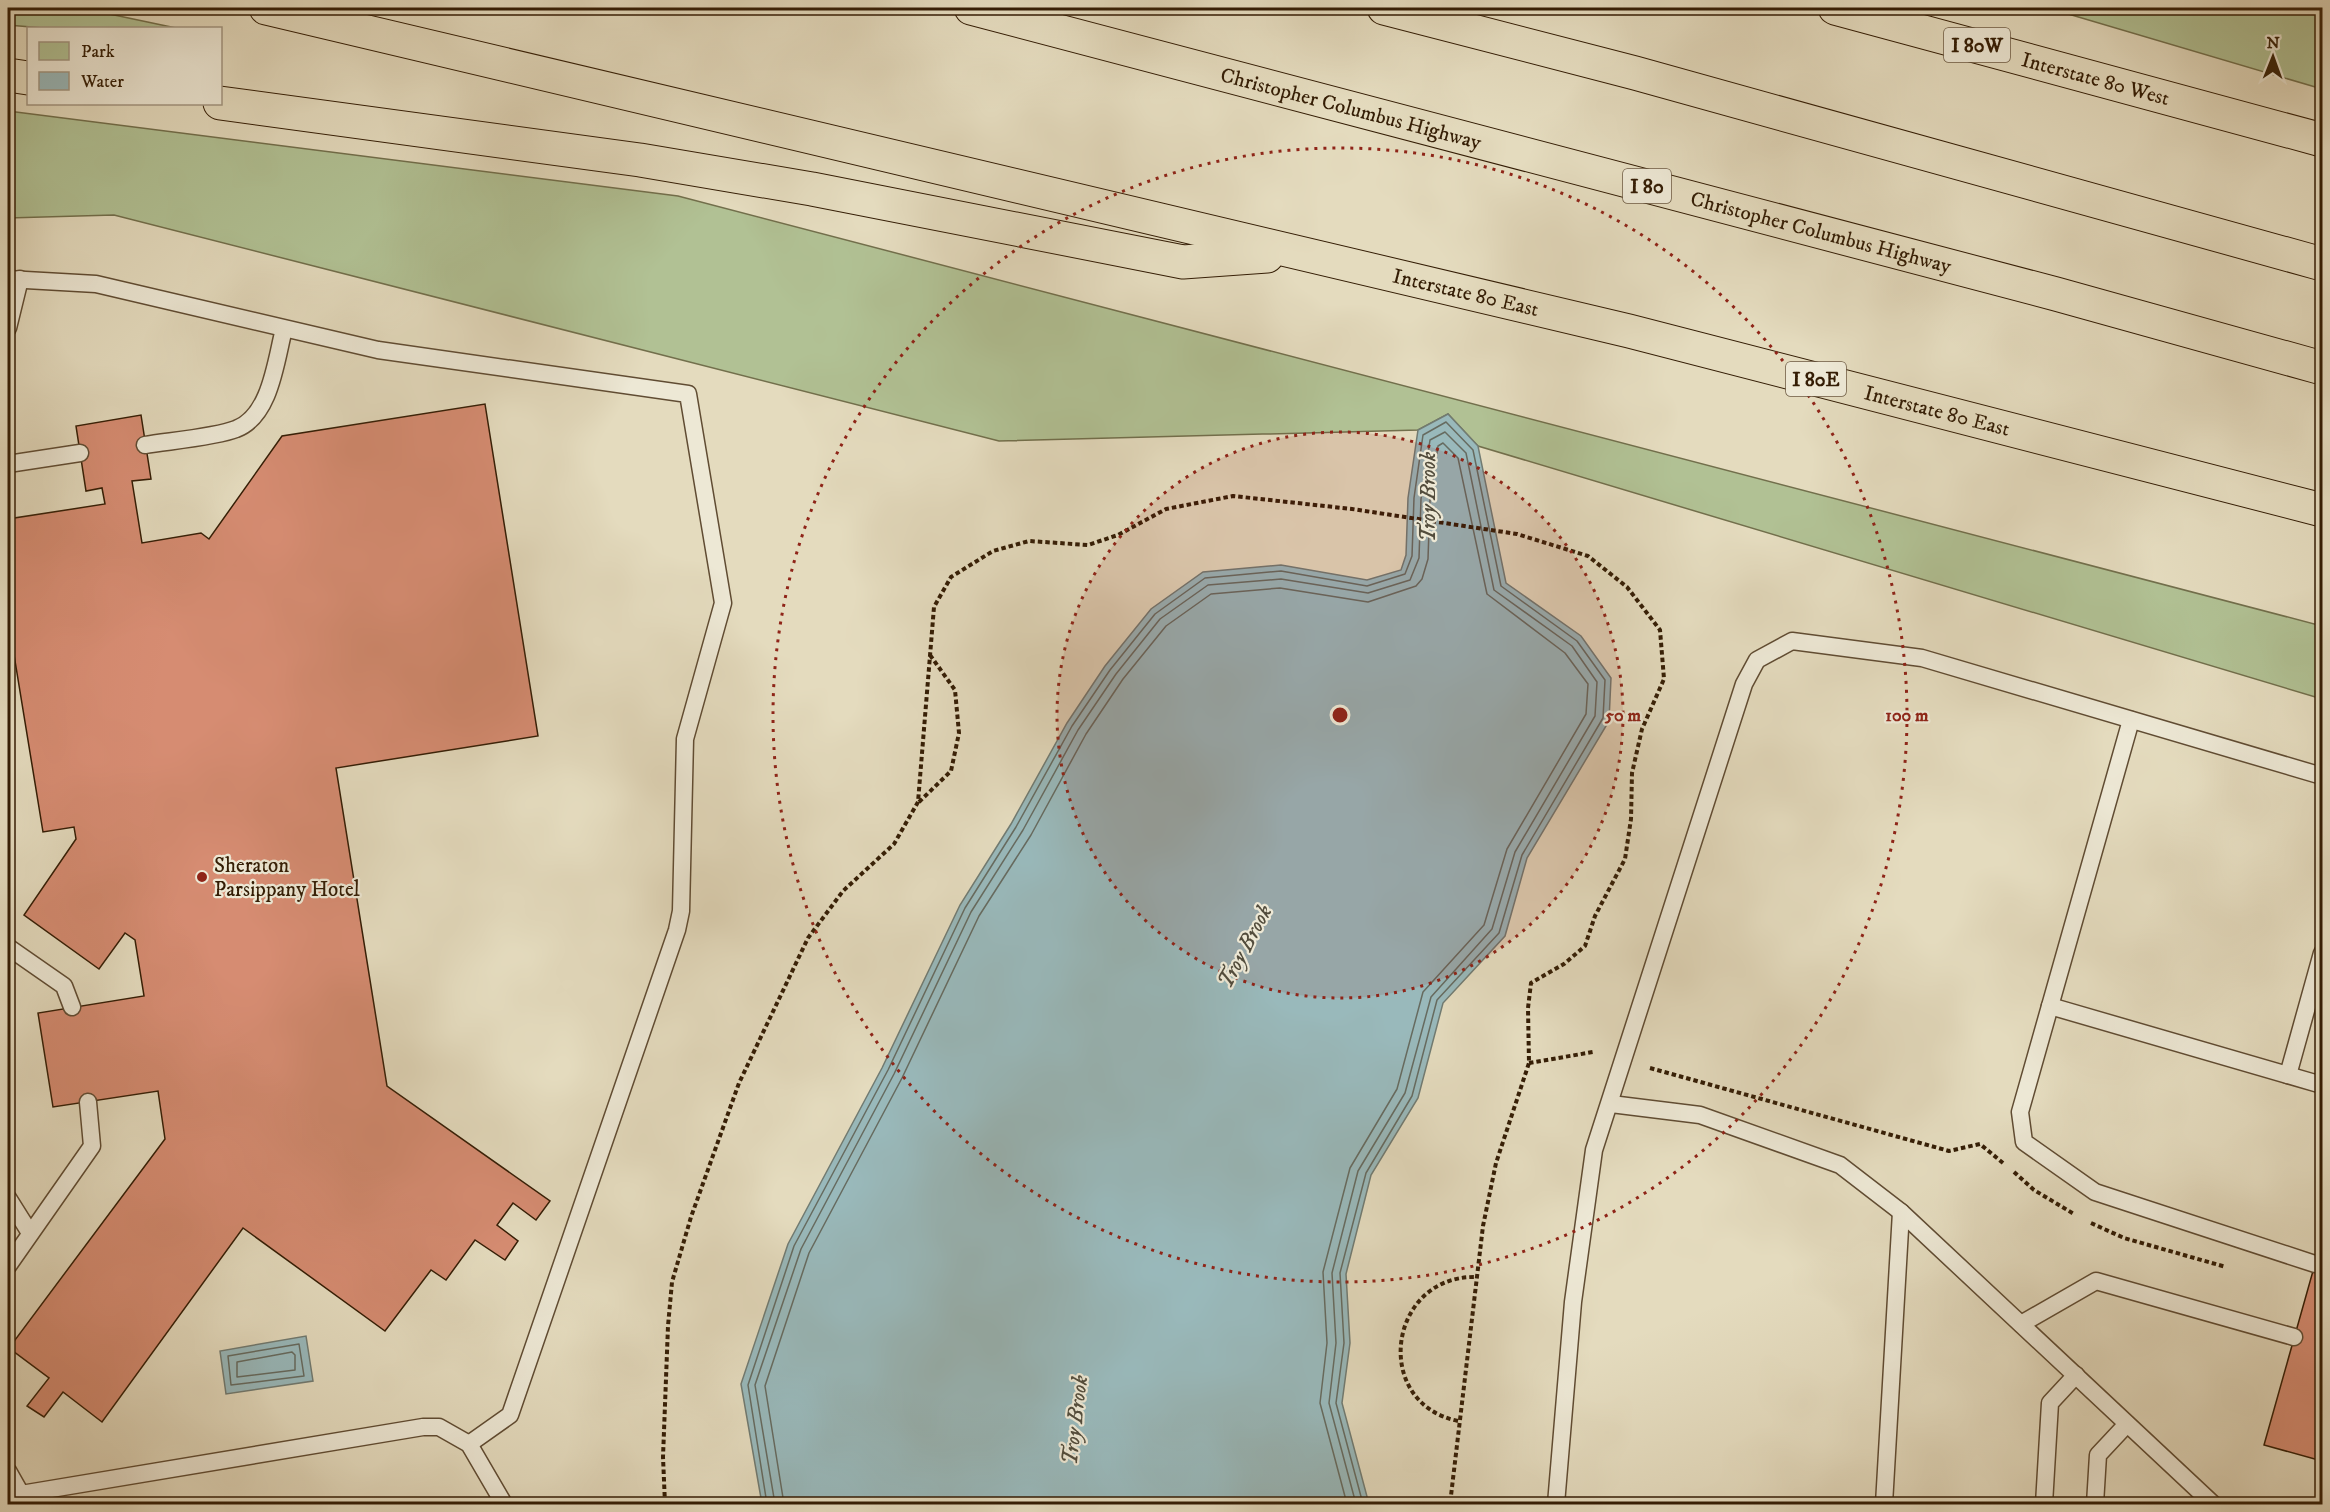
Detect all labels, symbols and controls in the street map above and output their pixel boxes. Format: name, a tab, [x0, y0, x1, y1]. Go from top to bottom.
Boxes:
legend	[27, 27, 222, 105]
north arrow	[2243, 27, 2303, 87]
road number: I 80W	[1944, 28, 2010, 62]
text: N	[2267, 33, 2280, 53]
text: Park	[81, 41, 115, 63]
street label: Interstate 80 West	[2018, 47, 2173, 112]
street label: Christopher Columbus Highway	[1217, 62, 1485, 156]
text: Water	[80, 71, 124, 93]
road number: I 80	[1623, 169, 1671, 203]
street label: Christopher Columbus Highway	[1687, 186, 1955, 280]
street label: Interstate 80 East	[1390, 263, 1541, 323]
road number: I 80E	[1786, 362, 1846, 396]
street label: Interstate 80 East	[1861, 380, 2013, 443]
water label: Troy Brook	[1415, 451, 1442, 542]
centre of rings	[1330, 705, 1350, 725]
text: 50 m	[1604, 705, 1641, 727]
text: 100 m	[1885, 705, 1929, 727]
place label: Sheraton Parsippany Hotel	[214, 853, 361, 903]
marker: Sheraton Parsippany Hotel	[195, 870, 209, 884]
water label: Troy Brook	[1212, 900, 1279, 993]
water label: Troy Brook	[1057, 1373, 1094, 1467]

